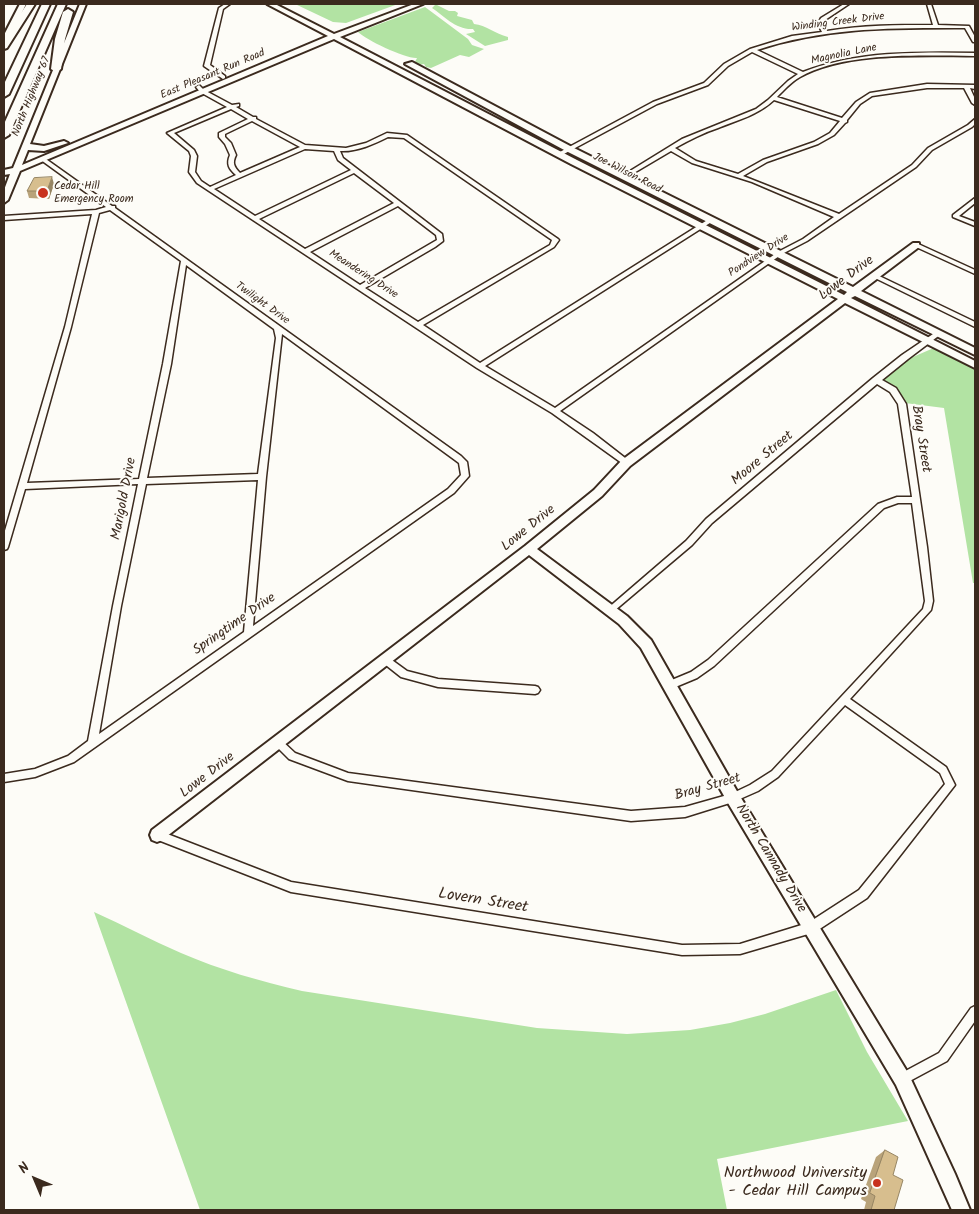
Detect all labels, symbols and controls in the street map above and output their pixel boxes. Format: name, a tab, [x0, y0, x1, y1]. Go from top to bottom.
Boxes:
street label: Winding Creek Drive	[791, 11, 885, 35]
street label: Magnolia Lane	[810, 42, 878, 68]
street label: East Pleasant Run Road	[159, 47, 267, 103]
street label: North Highway 67	[10, 55, 54, 139]
street label: Joe Wilson Road	[590, 151, 664, 197]
place label: Cedar Hill Emergency Room	[54, 180, 133, 206]
marker: Cedar Hill Emergency Room	[36, 186, 50, 200]
street label: Pondview Drive	[726, 232, 792, 280]
street label: Meandering Drive	[326, 248, 400, 302]
street label: Lowe Drive	[816, 253, 878, 305]
street label: Twilight Drive	[232, 280, 292, 328]
street label: Bray Street	[906, 404, 934, 474]
street label: Moore Street	[729, 428, 797, 490]
street label: Marigold Drive	[109, 456, 141, 542]
street label: Lowe Drive	[499, 502, 559, 556]
street label: Springtime Drive	[190, 590, 280, 660]
street label: Lowe Drive	[177, 750, 239, 802]
street label: Bray Street	[673, 771, 743, 805]
street label: North Cannady Drive	[731, 802, 809, 916]
street label: Lovern Street	[437, 885, 529, 919]
north arrow	[10, 1154, 60, 1204]
text: N	[13, 1157, 35, 1179]
place label: Northwood University - Cedar Hill Campus	[724, 1164, 867, 1202]
marker: Northwood University - Cedar Hill Campus	[871, 1177, 883, 1189]

